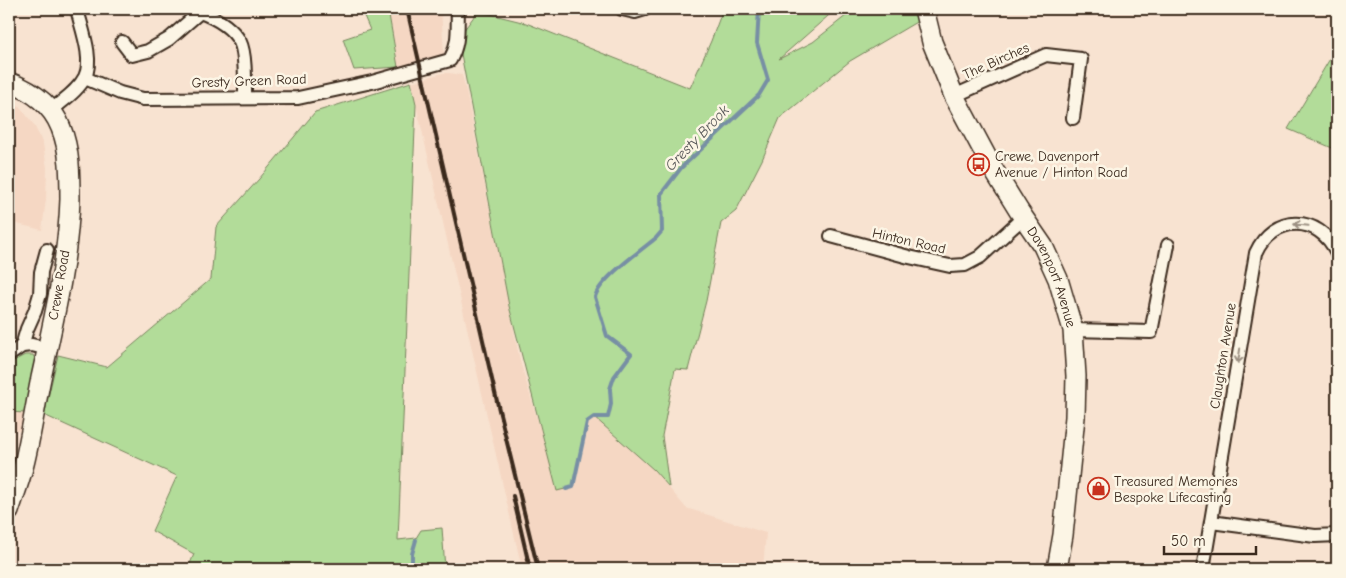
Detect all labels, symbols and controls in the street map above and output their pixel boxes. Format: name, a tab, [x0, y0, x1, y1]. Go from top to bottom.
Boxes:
street label: The Birches	[960, 39, 1032, 83]
street label: Gresty Green Road	[191, 70, 307, 92]
water label: Gresty Brook	[661, 101, 733, 175]
place label: Crewe, Davenport Avenue / Hinton Road	[995, 148, 1128, 181]
bus stop icon: Crewe, Davenport Avenue / Hinton Road	[967, 152, 991, 176]
one-way arrow	[1293, 220, 1309, 230]
street label: Davenport Avenue	[1024, 223, 1080, 329]
street label: Hinton Road	[871, 224, 947, 258]
street label: Crewe Road	[44, 249, 74, 321]
street label: Claughton Avenue	[1206, 302, 1240, 410]
one-way arrow	[1233, 347, 1243, 363]
place label: Treasured Memories Bespoke Lifecasting	[1114, 473, 1238, 506]
shop icon: Treasured Memories Bespoke Lifecasting	[1086, 477, 1110, 501]
scale bar	[1164, 523, 1256, 555]
text: 50 m	[1171, 532, 1206, 550]

